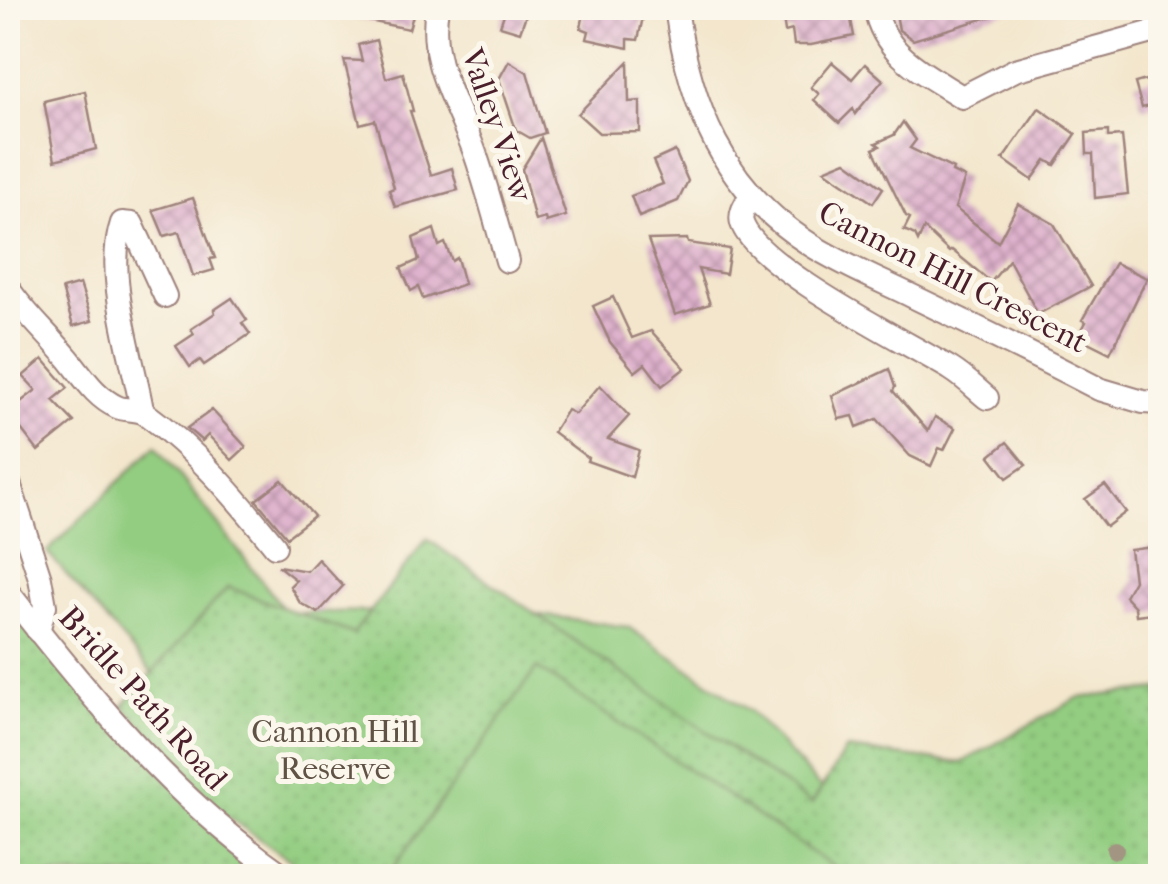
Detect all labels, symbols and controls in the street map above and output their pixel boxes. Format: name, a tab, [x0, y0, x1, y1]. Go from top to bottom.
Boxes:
street label: Valley View	[453, 43, 541, 208]
street label: Cannon Hill Crescent	[813, 193, 1094, 361]
street label: Bridle Path Road	[51, 599, 235, 798]
park label: Cannon Hill Reserve	[251, 713, 419, 787]

